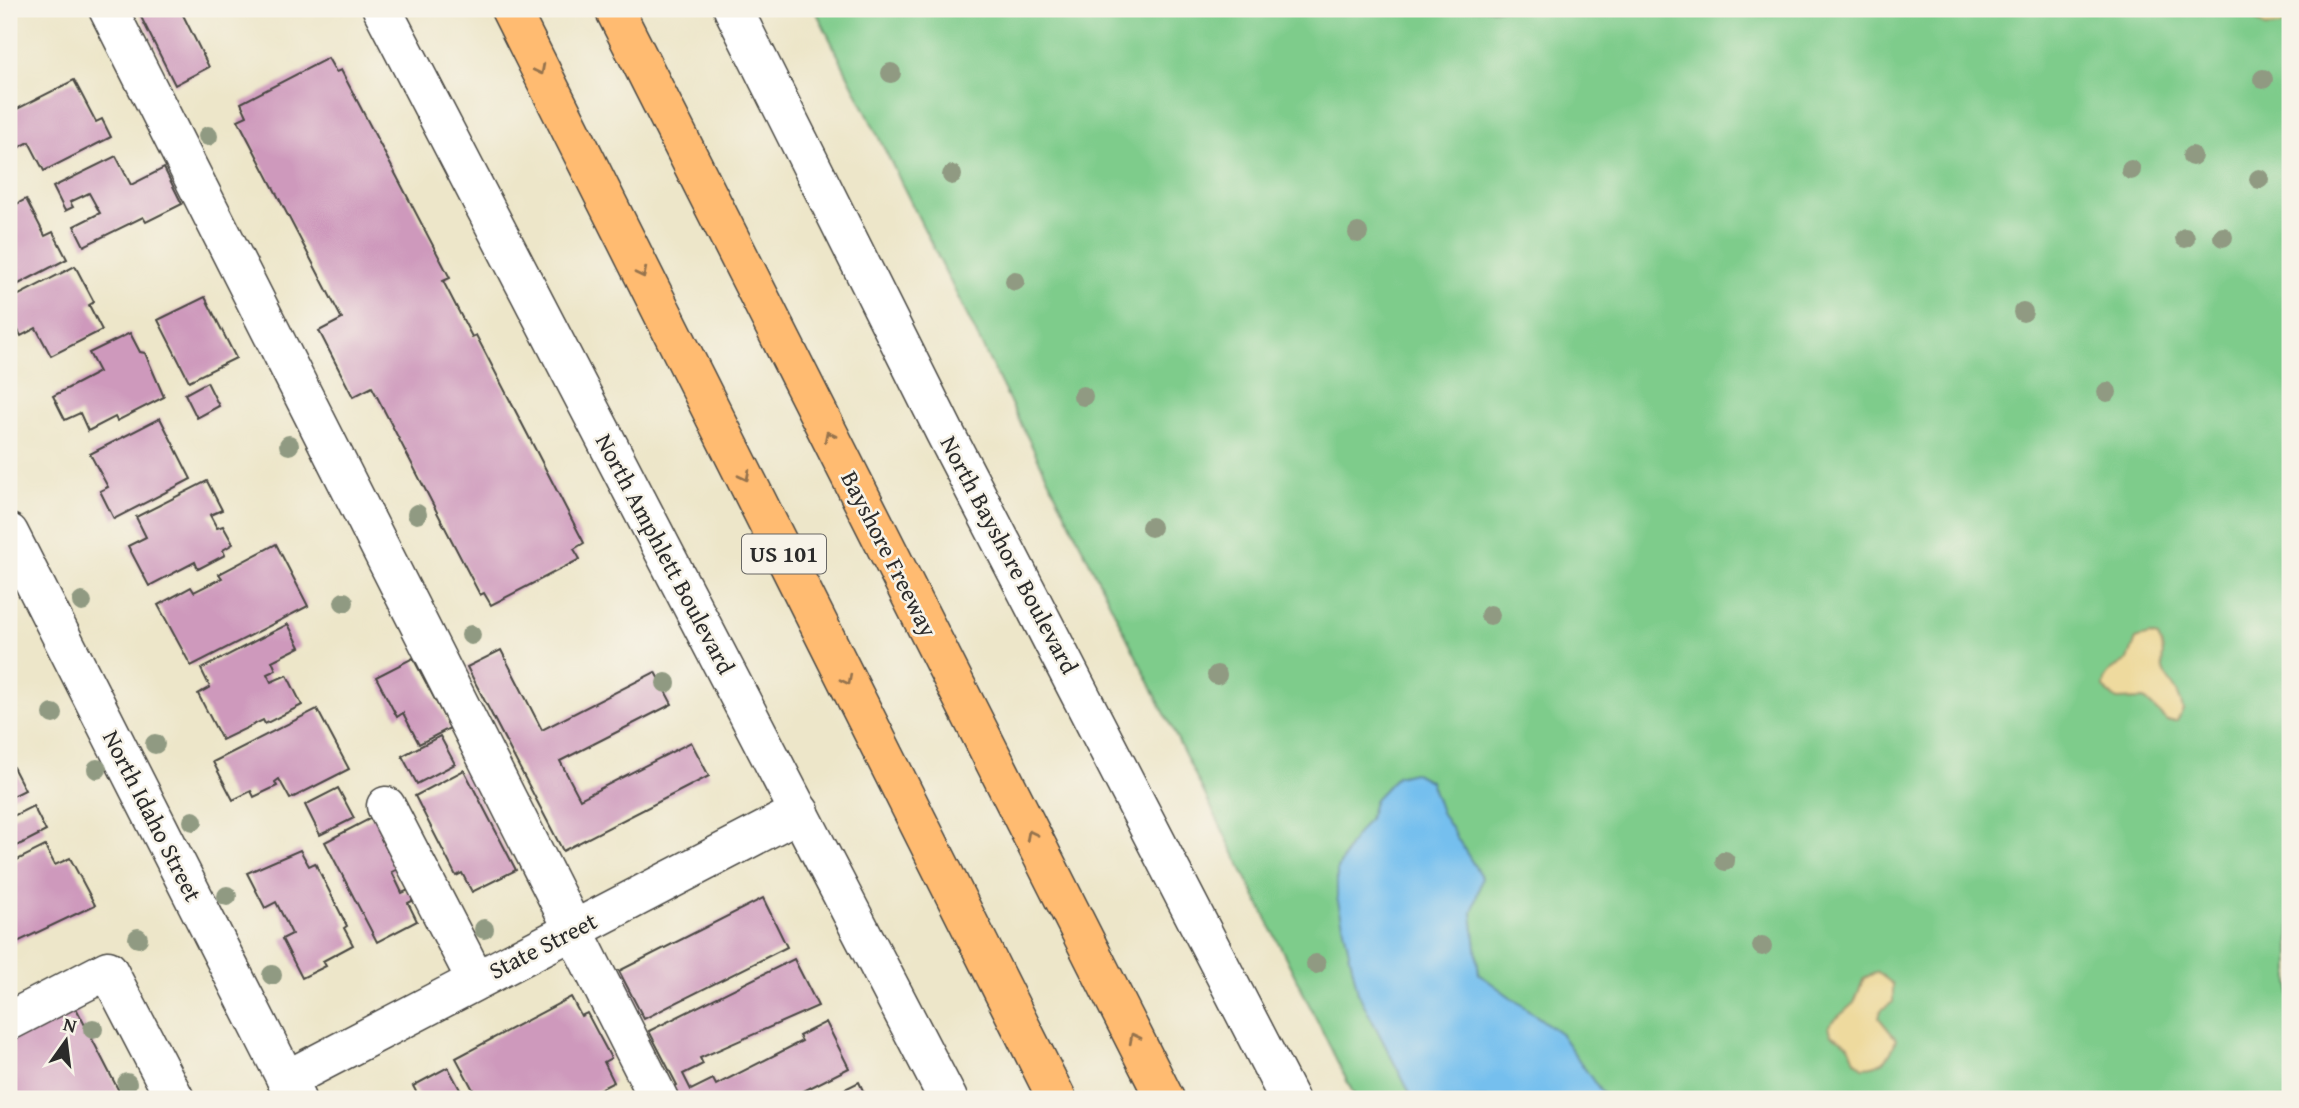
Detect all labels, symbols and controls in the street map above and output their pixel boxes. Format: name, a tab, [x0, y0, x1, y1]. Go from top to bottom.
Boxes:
one-way arrow	[532, 63, 546, 75]
one-way arrow	[634, 266, 648, 278]
street label: North Amphlett Boulevard	[587, 427, 744, 680]
street label: North Bayshore Boulevard	[932, 429, 1087, 680]
one-way arrow	[823, 431, 837, 443]
street label: Bayshore Freeway	[833, 465, 946, 643]
one-way arrow	[736, 469, 750, 481]
road number: US 101	[742, 534, 826, 574]
one-way arrow	[838, 673, 852, 685]
street label: North Idaho Street	[94, 724, 211, 908]
one-way arrow	[1026, 830, 1040, 842]
street label: State Street	[483, 903, 603, 988]
north arrow	[32, 1006, 102, 1076]
text: N	[61, 1009, 80, 1040]
one-way arrow	[1128, 1033, 1142, 1045]

